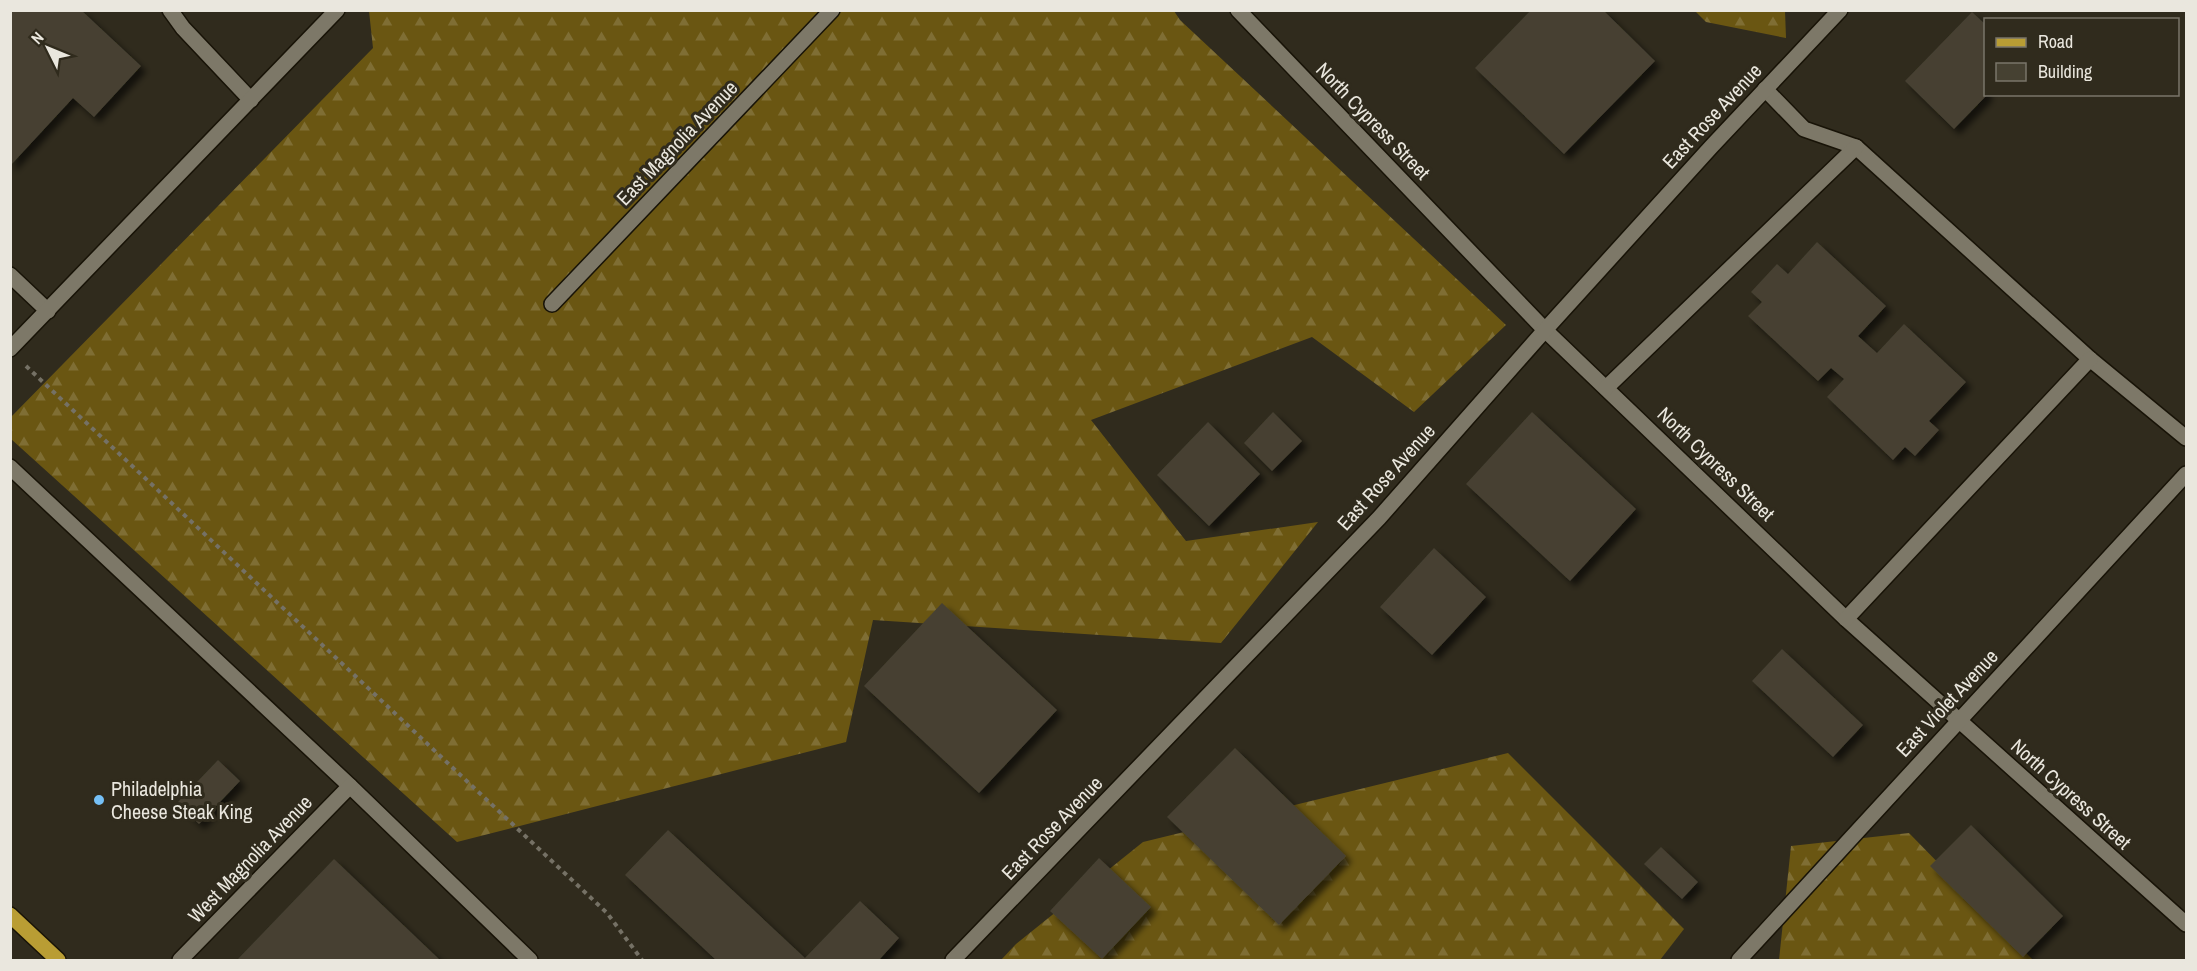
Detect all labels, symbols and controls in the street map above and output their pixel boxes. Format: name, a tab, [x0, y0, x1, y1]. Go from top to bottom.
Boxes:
north arrow	[18, 18, 78, 78]
legend	[1984, 18, 2179, 96]
text: N	[26, 27, 48, 49]
text: Road	[2038, 29, 2073, 54]
street label: North Cypress Street	[1310, 56, 1437, 185]
street label: East Rose Avenue	[1656, 57, 1767, 174]
text: Building	[2038, 59, 2093, 84]
street label: East Magnolia Avenue	[610, 74, 743, 211]
street label: North Cypress Street	[1652, 401, 1781, 527]
street label: East Rose Avenue	[1331, 418, 1441, 536]
street label: East Violet Avenue	[1890, 643, 2004, 762]
street label: North Cypress Street	[2005, 732, 2138, 855]
street label: East Rose Avenue	[995, 770, 1108, 885]
place label: Philadelphia Cheese Steak King	[111, 775, 252, 825]
street label: West Magnolia Avenue	[182, 789, 318, 928]
marker: Philadelphia Cheese Steak King	[92, 793, 106, 807]

